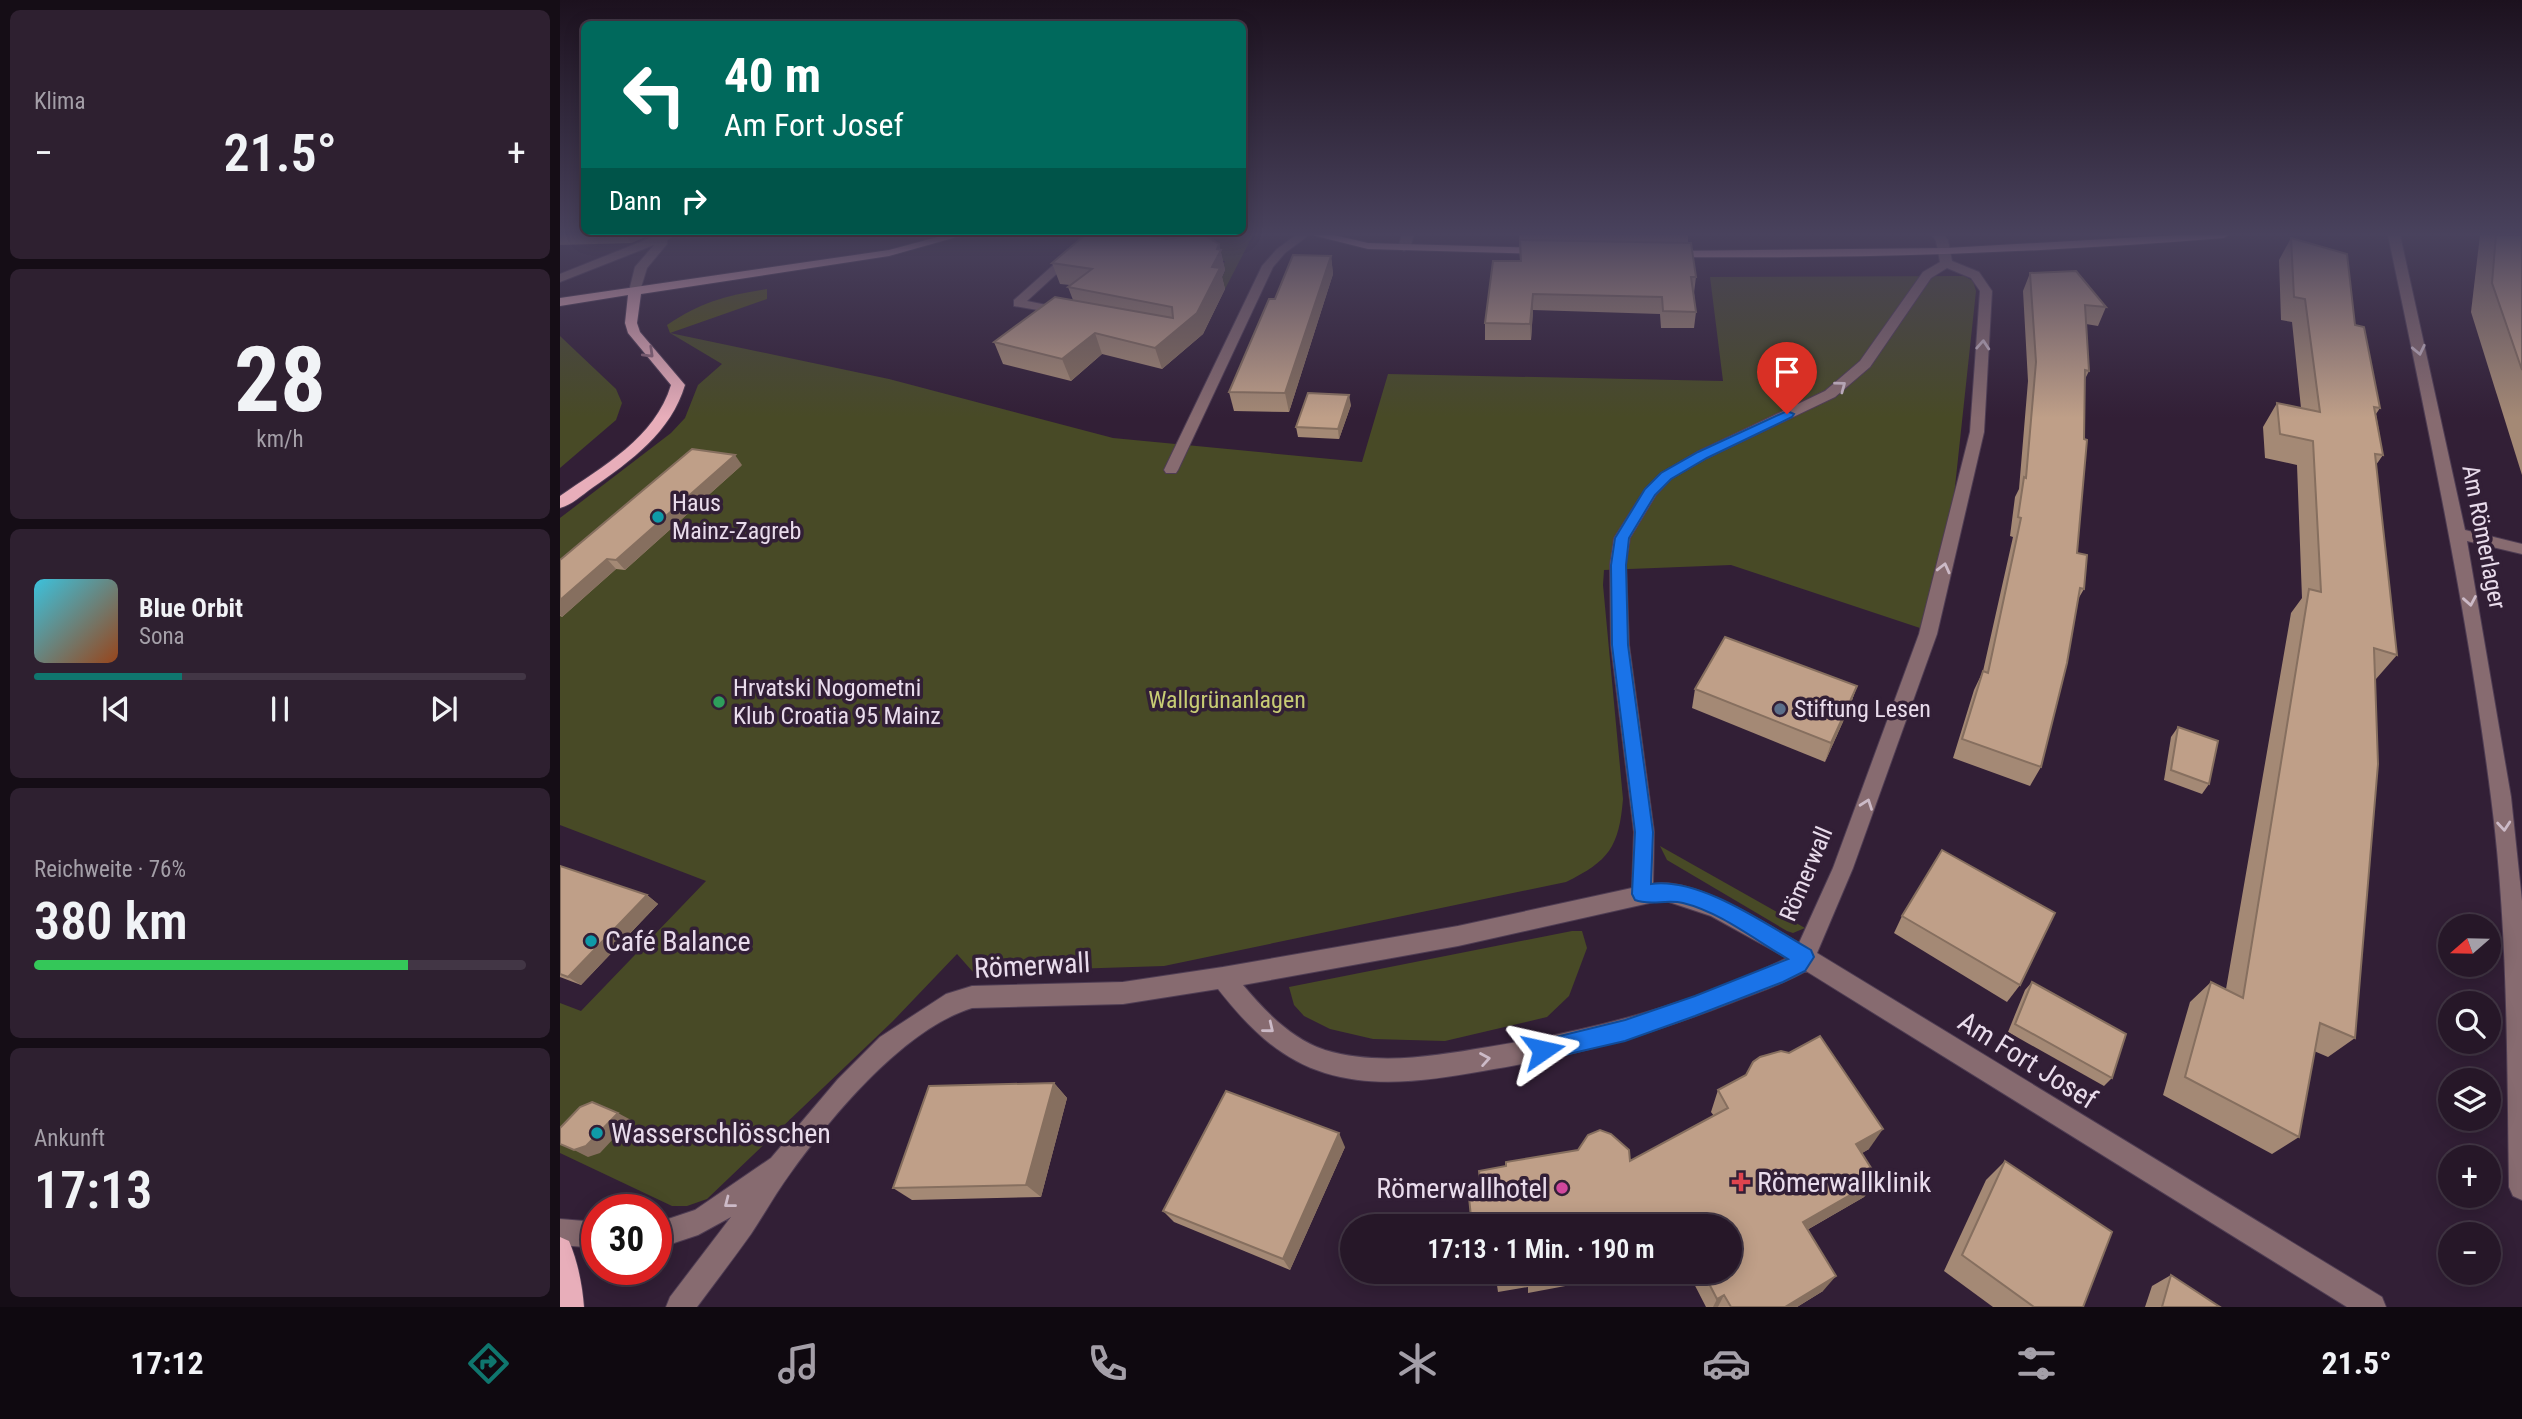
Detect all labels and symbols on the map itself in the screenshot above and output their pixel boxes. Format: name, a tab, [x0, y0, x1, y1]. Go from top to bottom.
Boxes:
one-way arrow	[1975, 339, 1990, 350]
pin	[1757, 342, 1817, 414]
one-way arrow	[641, 344, 654, 357]
one-way arrow	[2410, 344, 2425, 356]
one-way arrow	[1833, 382, 1846, 394]
street label: Am Römerlager	[2456, 463, 2512, 611]
place label: Haus Mainz-Zagreb	[672, 489, 801, 545]
marker: Haus Mainz-Zagreb	[650, 509, 666, 525]
one-way arrow	[1936, 562, 1950, 574]
one-way arrow	[2462, 595, 2477, 607]
place label: Hrvatski Nogometni Klub Croatia 95 Mainz	[733, 674, 941, 730]
park label: Wallgrünanlagen	[1148, 686, 1306, 714]
marker: Hrvatski Nogometni Klub Croatia 95 Mainz	[711, 694, 727, 710]
place label: Stiftung Lesen	[1794, 695, 1931, 723]
marker: Stiftung Lesen	[1772, 701, 1788, 717]
one-way arrow	[1858, 798, 1872, 810]
one-way arrow	[2496, 821, 2511, 832]
street label: Römerwall	[1774, 823, 1838, 925]
north arrow	[2438, 914, 2501, 976]
place label: Café Balance	[605, 925, 751, 958]
marker: Café Balance	[583, 933, 599, 949]
street label: Römerwall	[973, 946, 1091, 985]
street label: Am Fort Josef	[1952, 1005, 2103, 1116]
position arrow	[1506, 1013, 1580, 1087]
one-way arrow	[1261, 1020, 1273, 1033]
one-way arrow	[1479, 1052, 1491, 1067]
place label: Wasserschlösschen	[611, 1117, 831, 1150]
marker: Wasserschlösschen	[589, 1125, 605, 1141]
place label: Römerwallklinik	[1757, 1166, 1932, 1199]
place label: Römerwallhotel	[1376, 1172, 1548, 1205]
marker: Römerwallklinik	[1731, 1172, 1751, 1192]
marker: Römerwallhotel	[1554, 1180, 1570, 1196]
speed limit sign: 30	[581, 1194, 672, 1285]
one-way arrow	[724, 1195, 736, 1208]

